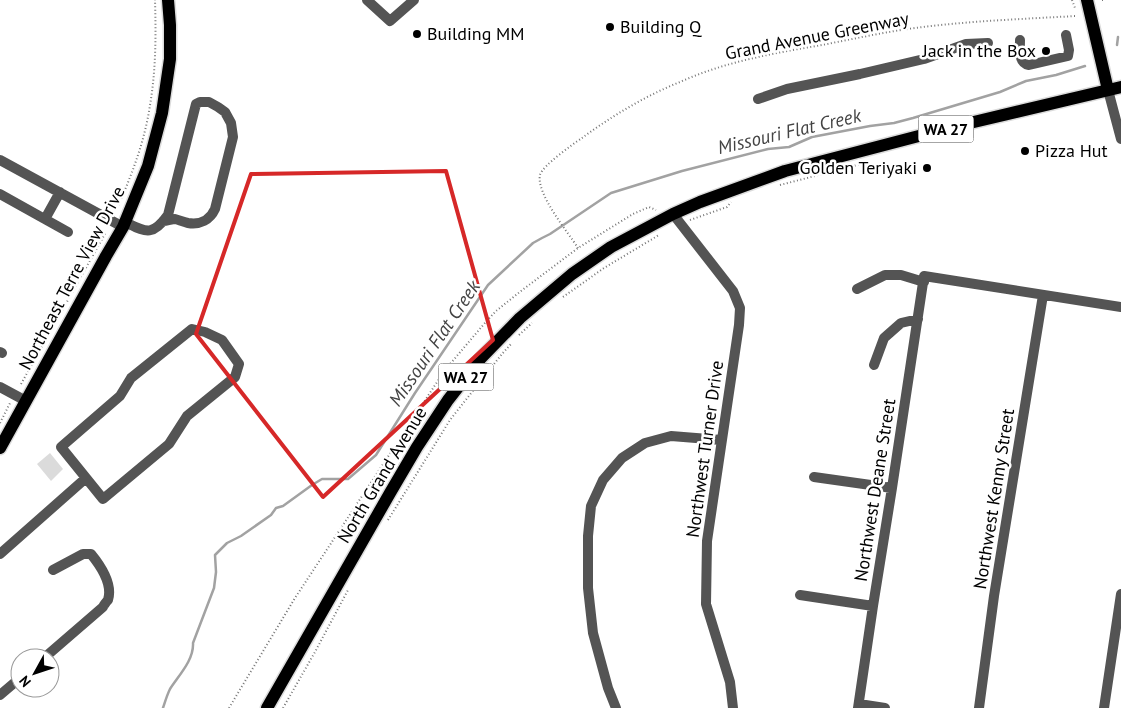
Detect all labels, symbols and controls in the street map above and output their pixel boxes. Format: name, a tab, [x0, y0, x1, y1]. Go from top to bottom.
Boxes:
street label: Grand Avenue Greenway	[723, 6, 911, 65]
place label: Building Q	[620, 15, 702, 38]
marker: Building Q	[604, 21, 616, 33]
place label: Building MM	[427, 22, 525, 45]
marker: Building MM	[411, 28, 423, 40]
place label: Jack in the Box	[921, 39, 1036, 62]
marker: Jack in the Box	[1040, 45, 1052, 57]
water label: Missouri Flat Creek	[715, 102, 865, 159]
road number: WA 27	[918, 116, 974, 142]
place label: Pizza Hut	[1035, 139, 1108, 162]
marker: Pizza Hut	[1019, 145, 1031, 157]
place label: Golden Teriyaki	[800, 156, 917, 179]
marker: Golden Teriyaki	[921, 162, 933, 174]
street label: Northeast Terre View Drive	[13, 182, 130, 374]
water label: Missouri Flat Creek	[383, 274, 486, 410]
street label: Northwest Turner Drive	[681, 359, 728, 539]
road number: WA 27	[438, 364, 494, 391]
street label: Northwest Deane Street	[849, 397, 900, 583]
street label: North Grand Avenue	[332, 402, 431, 547]
street label: Northwest Kenny Street	[968, 407, 1019, 591]
north arrow	[10, 648, 60, 698]
text: N	[15, 672, 35, 691]

